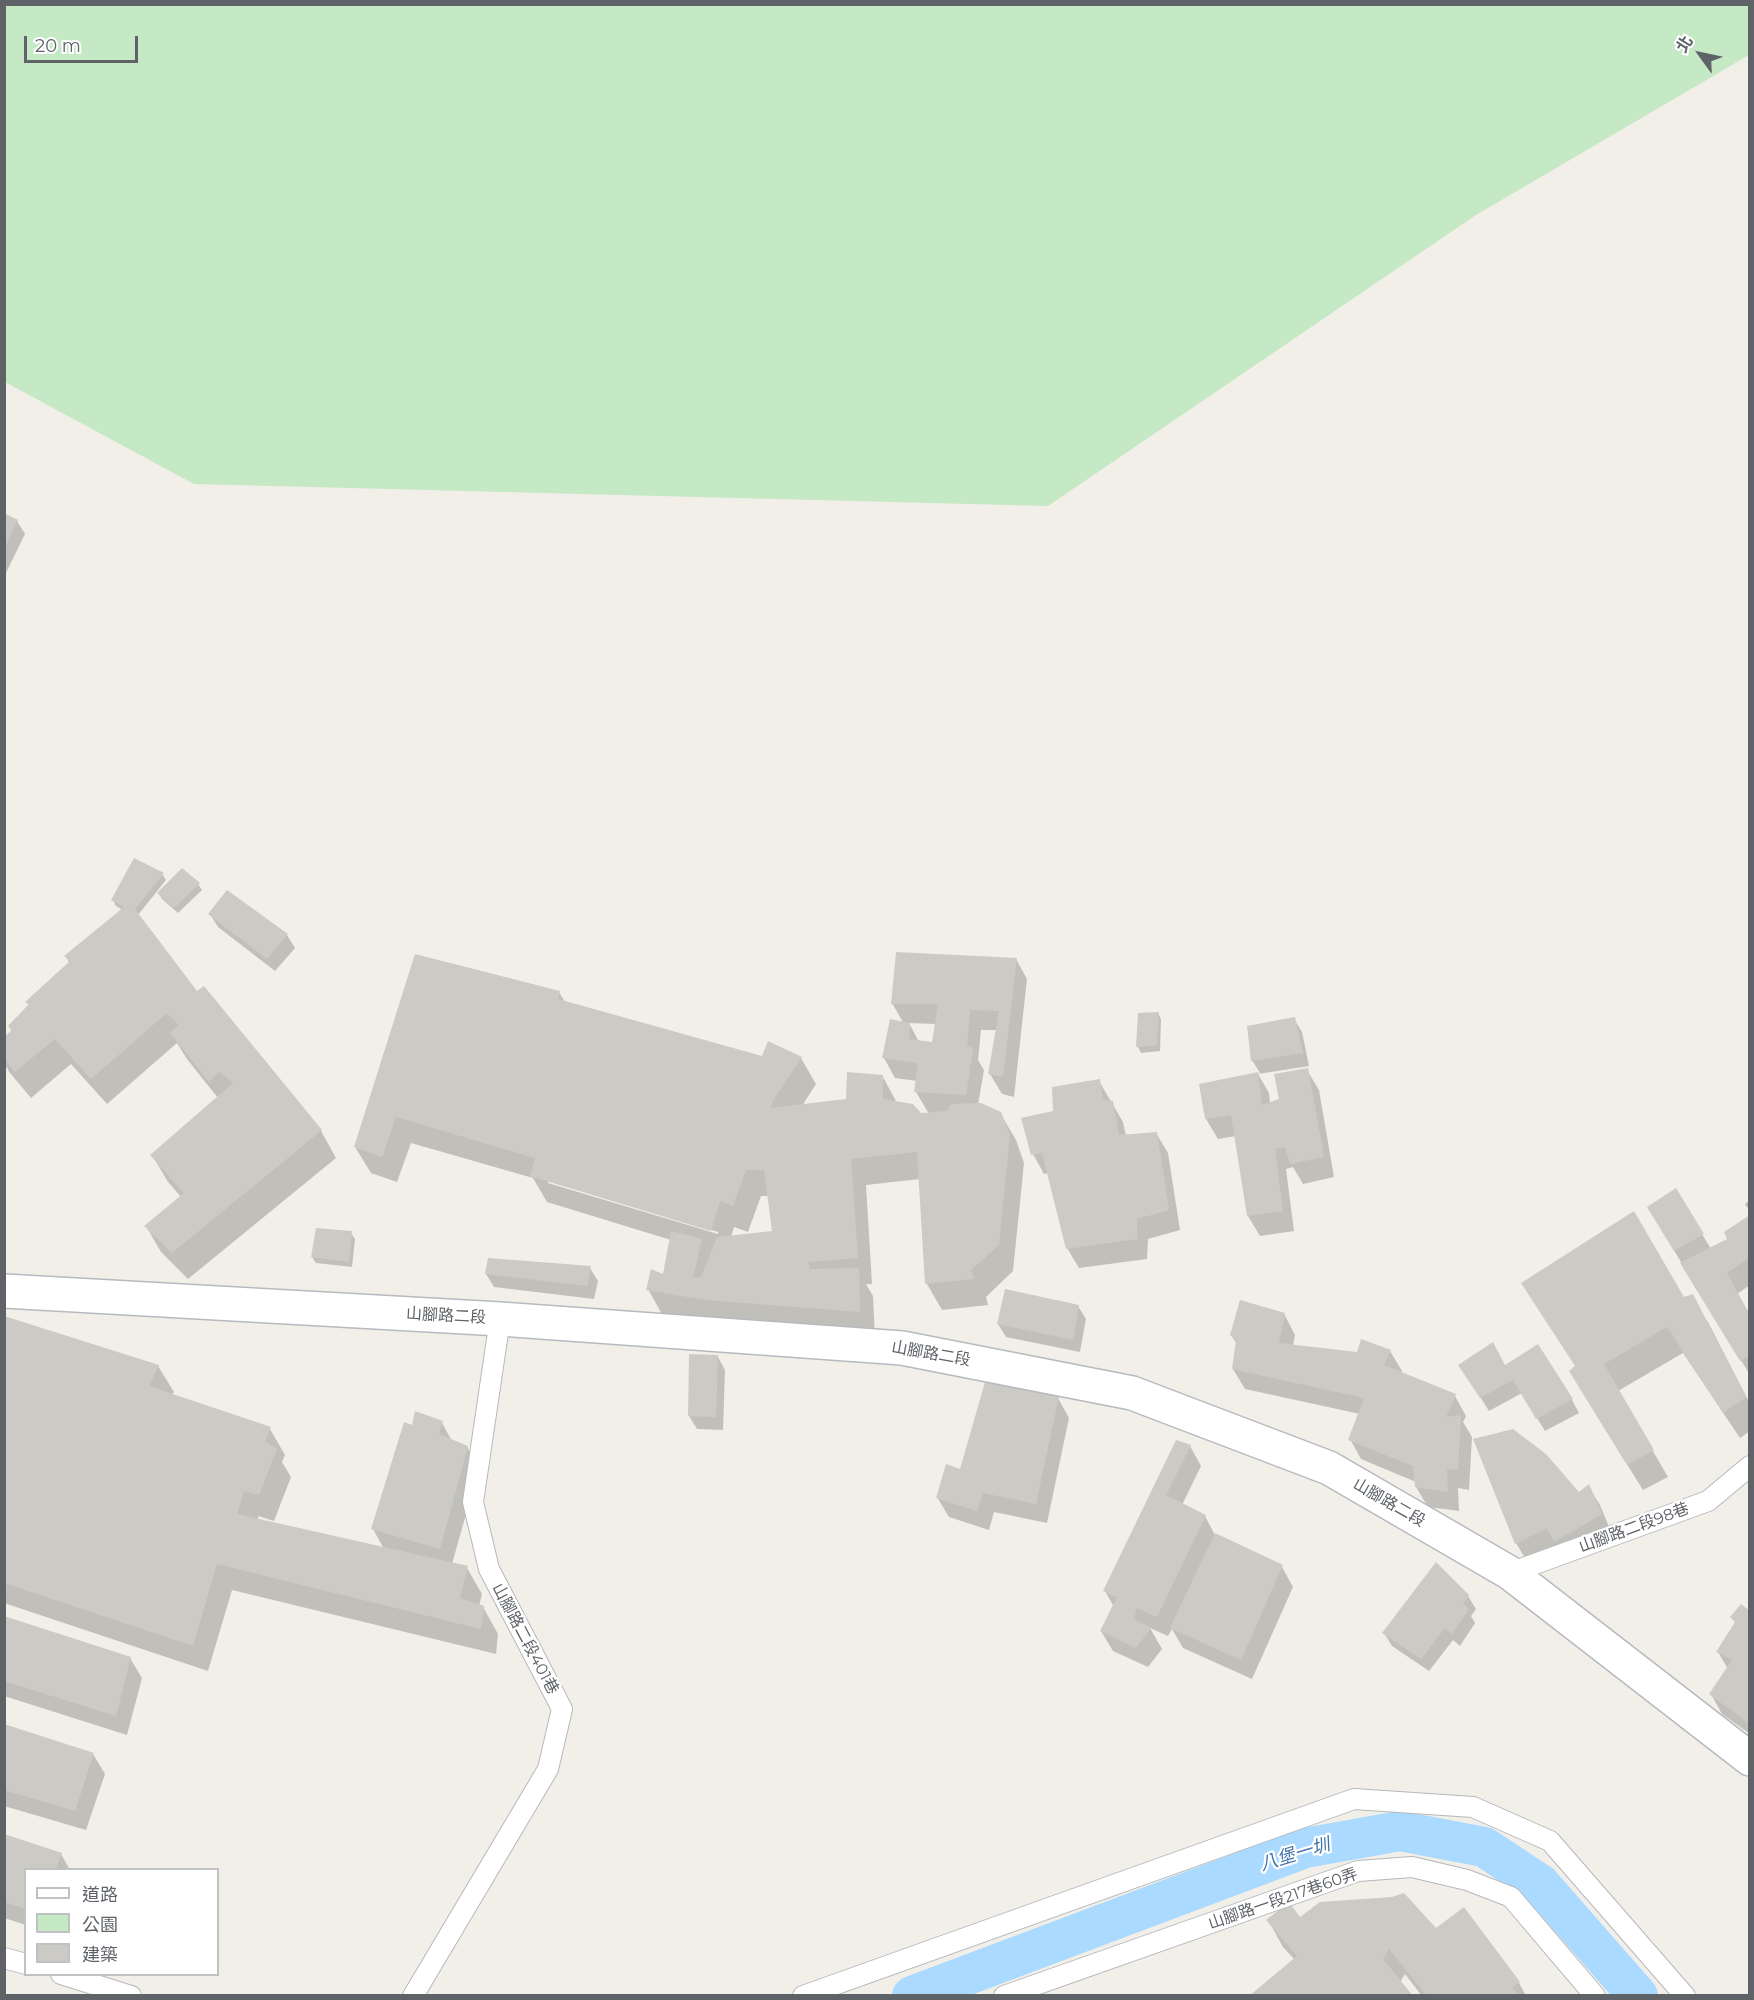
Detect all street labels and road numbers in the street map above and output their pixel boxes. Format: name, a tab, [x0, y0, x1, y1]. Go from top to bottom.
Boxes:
street label: 山腳路二段	[406, 1304, 486, 1328]
street label: 山腳路二段	[890, 1338, 972, 1370]
street label: 山腳路二段	[1350, 1475, 1428, 1531]
street label: 山腳路二段98巷	[1576, 1499, 1692, 1557]
street label: 山腳路二段401巷	[488, 1580, 562, 1698]
street label: 山腳路一段217巷60弄	[1206, 1864, 1360, 1934]

